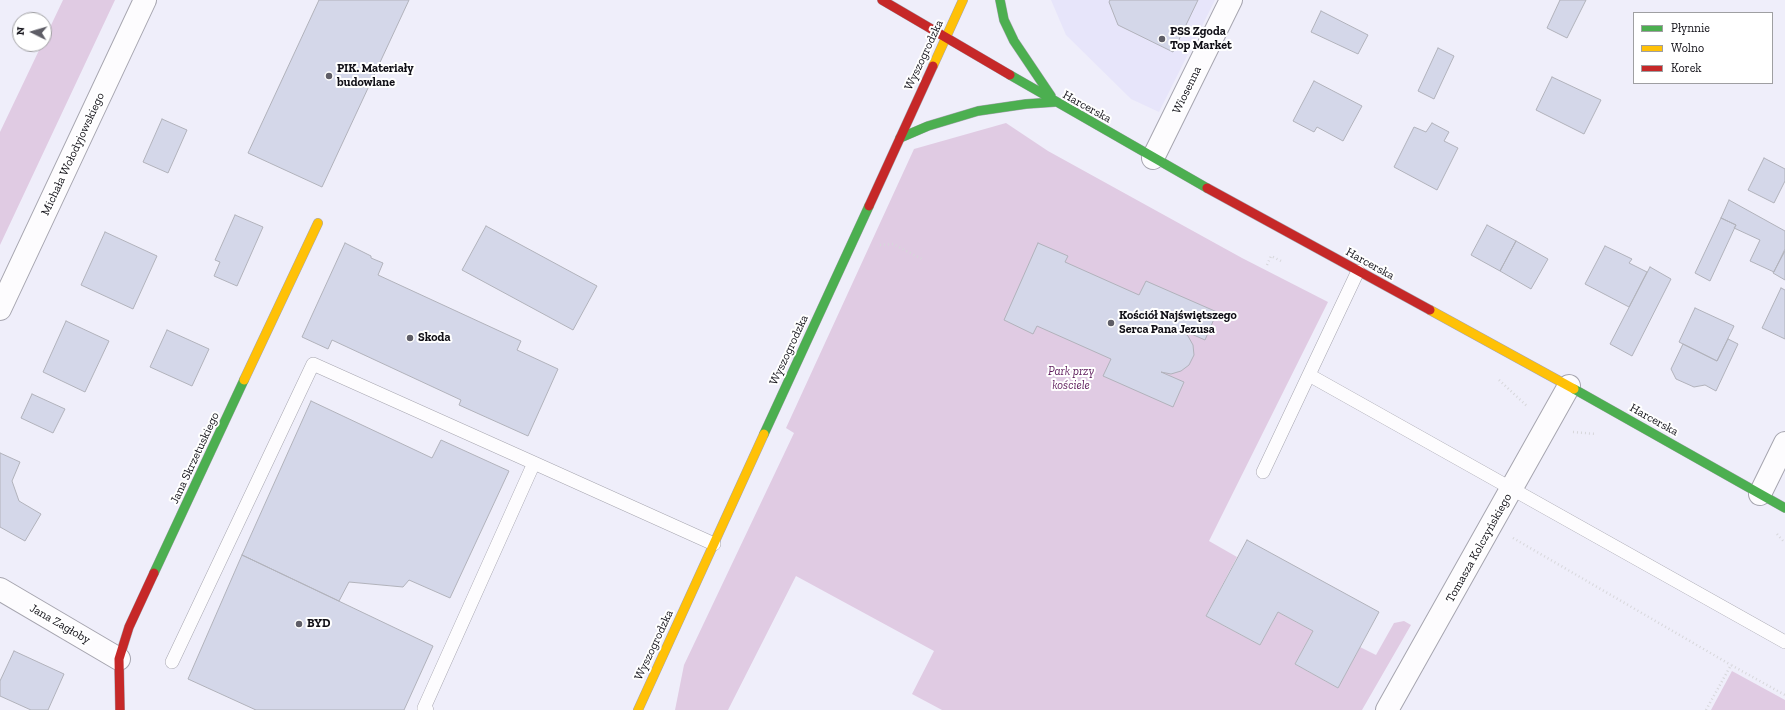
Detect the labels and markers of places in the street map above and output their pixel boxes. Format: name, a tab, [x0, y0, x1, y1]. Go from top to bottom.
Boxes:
place label: PSS Zgoda Top Market	[1170, 25, 1232, 53]
marker: PSS Zgoda Top Market	[1157, 34, 1167, 44]
place label: PIK. Materiały budowlane	[337, 62, 414, 90]
marker: PIK. Materiały budowlane	[324, 71, 334, 81]
place label: Kościół Najświętszego Serca Pana Jezusa	[1119, 309, 1237, 337]
marker: Kościół Najświętszego Serca Pana Jezusa	[1106, 318, 1116, 328]
place label: Skoda	[418, 331, 450, 345]
marker: Skoda	[405, 333, 415, 343]
place label: BYD	[307, 617, 330, 631]
marker: BYD	[294, 619, 304, 629]

